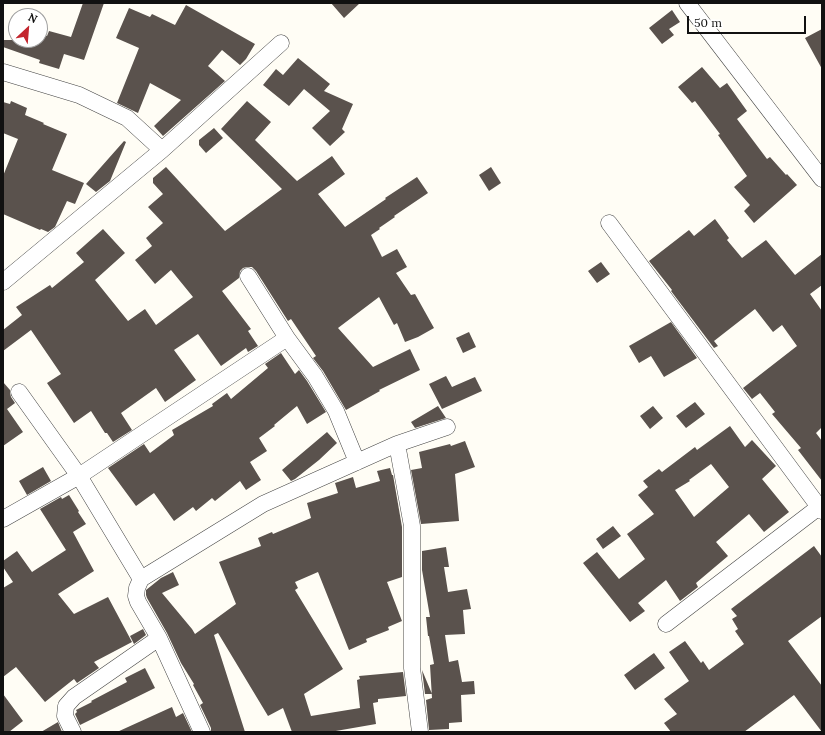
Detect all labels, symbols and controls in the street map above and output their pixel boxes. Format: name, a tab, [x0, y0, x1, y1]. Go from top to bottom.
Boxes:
north arrow	[8, 8, 48, 48]
scale bar	[689, 8, 808, 34]
text: N	[26, 10, 40, 26]
text: 50 m	[694, 15, 722, 30]

